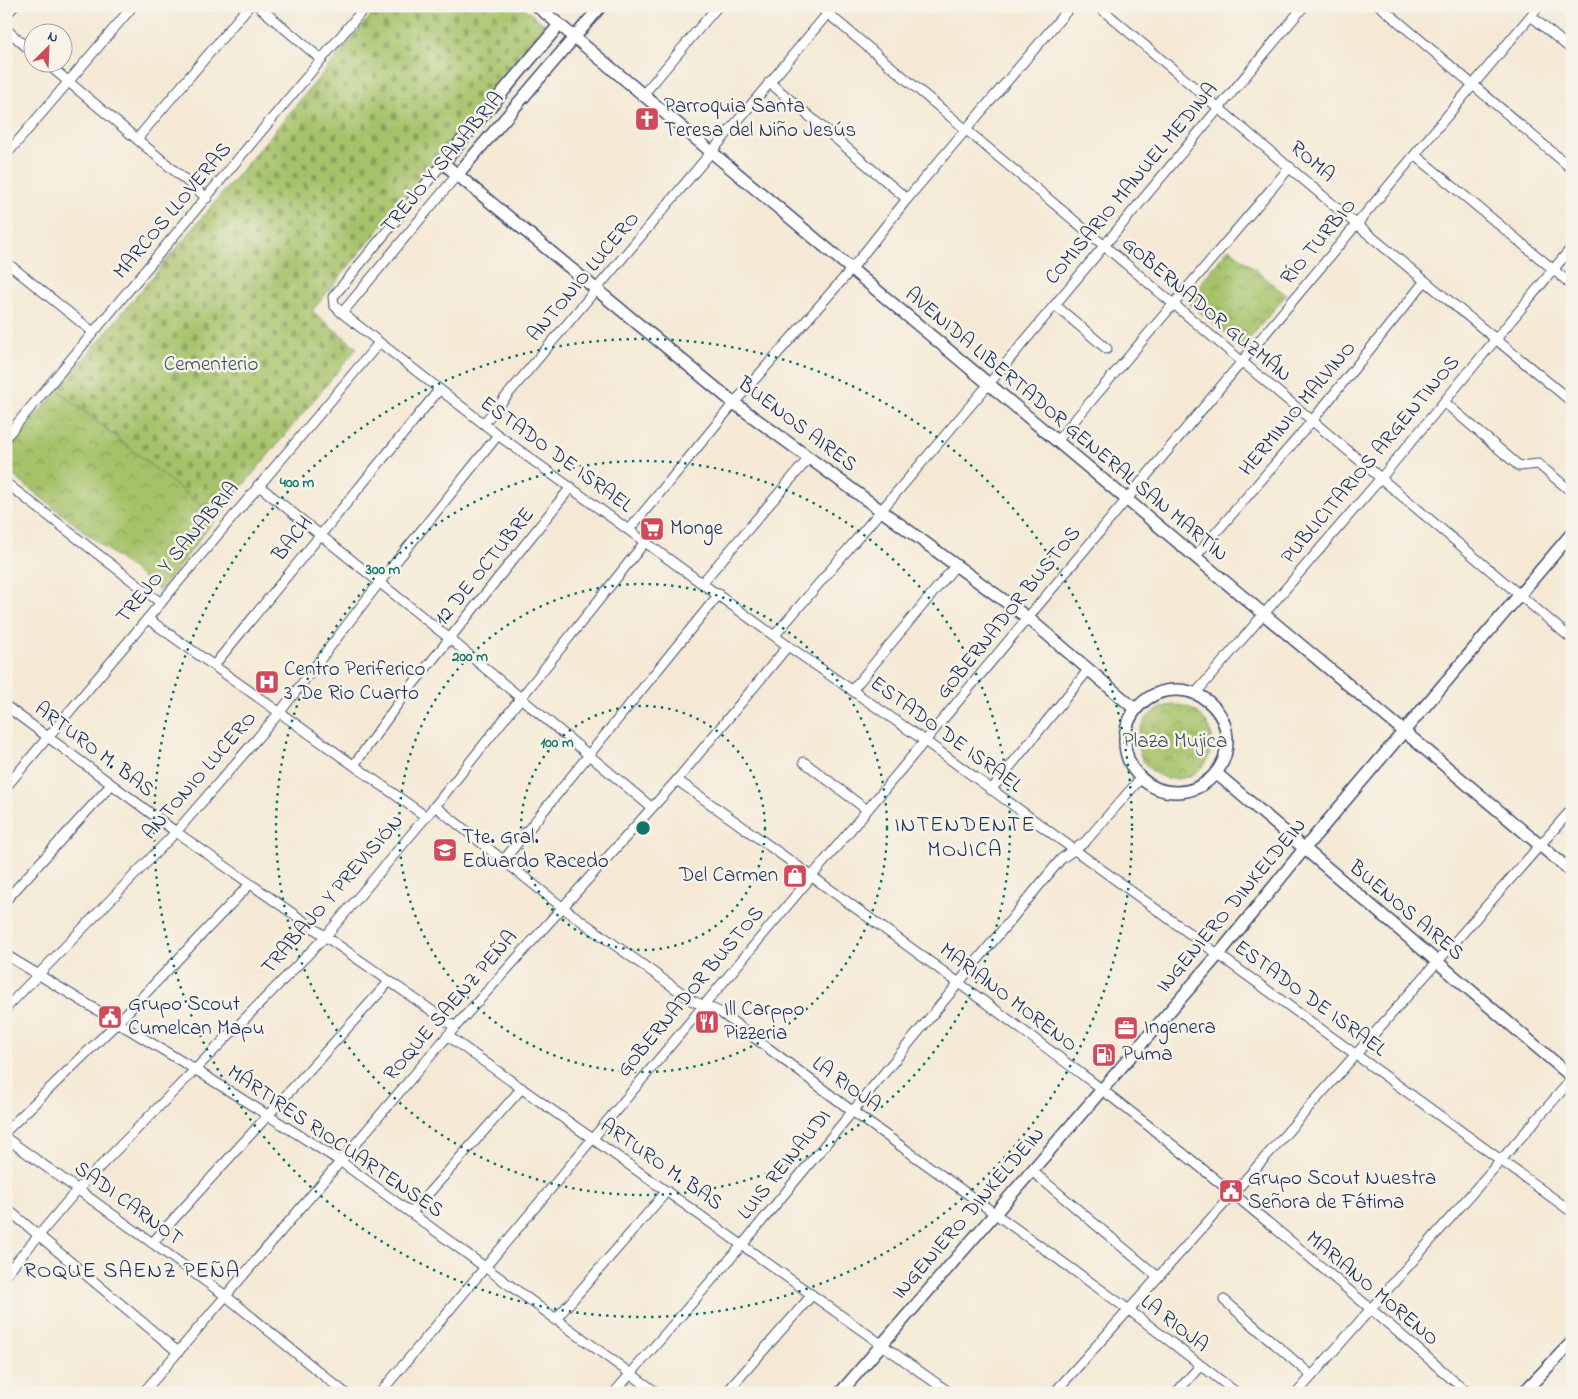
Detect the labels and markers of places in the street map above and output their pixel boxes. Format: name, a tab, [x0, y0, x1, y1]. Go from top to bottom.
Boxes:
place label: Parroquia Santa Teresa del Niño Jesús	[664, 92, 856, 146]
church icon: Parroquia Santa Teresa del Niño Jesús	[634, 106, 660, 132]
place label: Monge	[670, 514, 723, 546]
supermarket icon: Monge	[639, 516, 665, 542]
place label: Centro Periferico 3 De Rio Cuarto	[284, 655, 425, 709]
hospital icon: Centro Periferico 3 De Rio Cuarto	[254, 669, 280, 695]
centre of rings	[634, 819, 652, 837]
place label: Tte. Gral. Eduardo Racedo	[462, 823, 609, 877]
school or university icon: Tte. Gral. Eduardo Racedo	[432, 837, 458, 863]
place label: Del Carmen	[678, 861, 778, 891]
shop icon: Del Carmen	[782, 863, 808, 889]
place label: Grupo Scout Cumelcan Mapu	[128, 990, 264, 1044]
place label: Ill Carppo Pizzeria	[724, 995, 804, 1049]
public building icon: Grupo Scout Cumelcan Mapu	[97, 1004, 123, 1030]
restaurant icon: Ill Carppo Pizzeria	[694, 1009, 720, 1035]
place label: Ingenera	[1144, 1013, 1216, 1045]
office icon: Ingenera	[1113, 1015, 1139, 1041]
place label: Puma	[1122, 1040, 1172, 1070]
fuel station icon: Puma	[1091, 1042, 1117, 1068]
place label: Grupo Scout Nuestra Señora de Fátima	[1248, 1164, 1436, 1218]
public building icon: Grupo Scout Nuestra Señora de Fátima	[1218, 1178, 1244, 1204]

